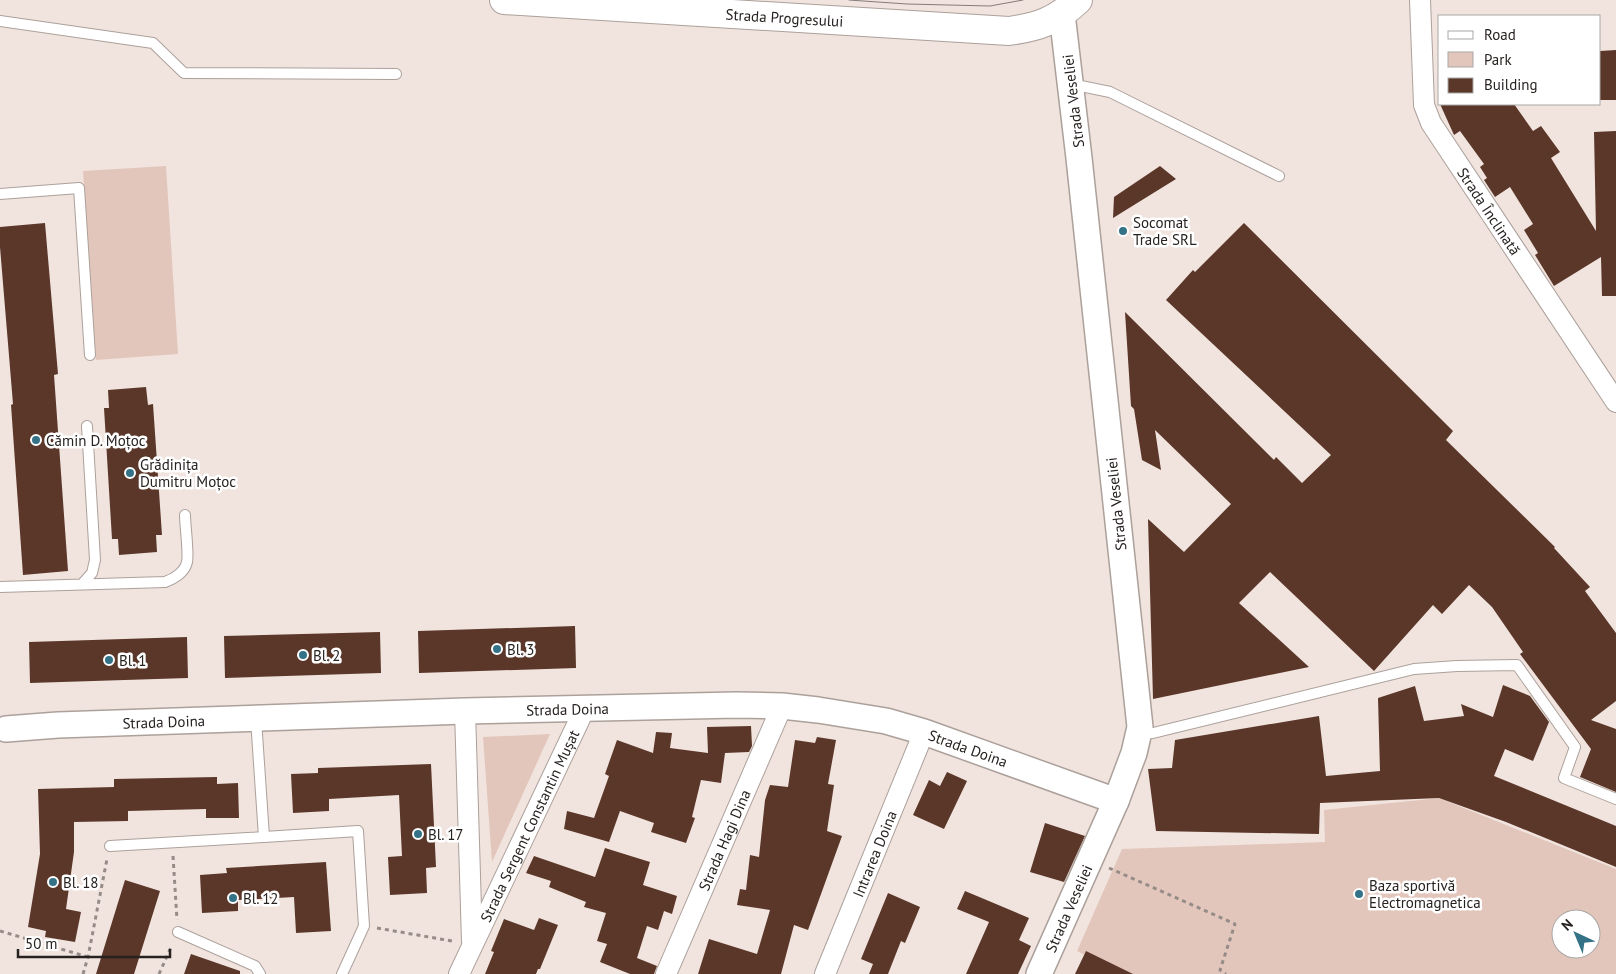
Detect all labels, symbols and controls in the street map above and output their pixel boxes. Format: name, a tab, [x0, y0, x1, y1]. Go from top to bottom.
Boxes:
street label: Strada Progresului	[725, 4, 844, 30]
legend	[1438, 15, 1601, 105]
text: Road	[1484, 25, 1516, 44]
text: Park	[1484, 50, 1512, 69]
street label: Strada Veseliei	[1058, 53, 1088, 149]
text: Building	[1484, 75, 1538, 94]
street label: Strada Înclinată	[1453, 164, 1525, 258]
place label: Socomat Trade SRL	[1133, 213, 1197, 249]
marker: Socomat Trade SRL	[1117, 225, 1129, 237]
place label: Cămin D. Moțoc	[46, 431, 146, 450]
marker: Cămin D. Moțoc	[30, 434, 42, 446]
place label: Grădinița Dumitru Moțoc	[140, 455, 236, 491]
street label: Strada Veseliei	[1102, 456, 1130, 552]
marker: Grădinița Dumitru Moțoc	[124, 467, 136, 479]
place label: Bl. 3	[507, 640, 534, 659]
marker: Bl. 3	[491, 643, 503, 655]
place label: Bl. 2	[313, 646, 340, 665]
marker: Bl. 2	[297, 649, 309, 661]
place label: Bl. 1	[119, 651, 146, 670]
marker: Bl. 1	[103, 654, 115, 666]
street label: Strada Doina	[526, 698, 609, 719]
street label: Strada Doina	[122, 710, 205, 732]
street label: Strada Doina	[926, 725, 1010, 771]
street label: Strada Sergent Constantin Mușat	[476, 727, 583, 925]
street label: Strada Hagi Dina	[694, 787, 754, 894]
street label: Intrarea Doina	[848, 807, 900, 900]
place label: Bl. 17	[428, 825, 464, 844]
marker: Bl. 17	[412, 828, 424, 840]
street label: Strada Veseliei	[1040, 861, 1096, 955]
place label: Bl. 18	[63, 873, 99, 892]
marker: Bl. 18	[47, 876, 59, 888]
place label: Baza sportivă Electromagnetica	[1369, 876, 1481, 912]
marker: Baza sportivă Electromagnetica	[1353, 888, 1365, 900]
place label: Bl. 12	[243, 889, 279, 908]
marker: Bl. 12	[227, 892, 239, 904]
north arrow	[1551, 909, 1601, 959]
text: N	[1557, 915, 1577, 934]
scale bar	[18, 926, 170, 958]
text: 50 m	[25, 934, 58, 953]

